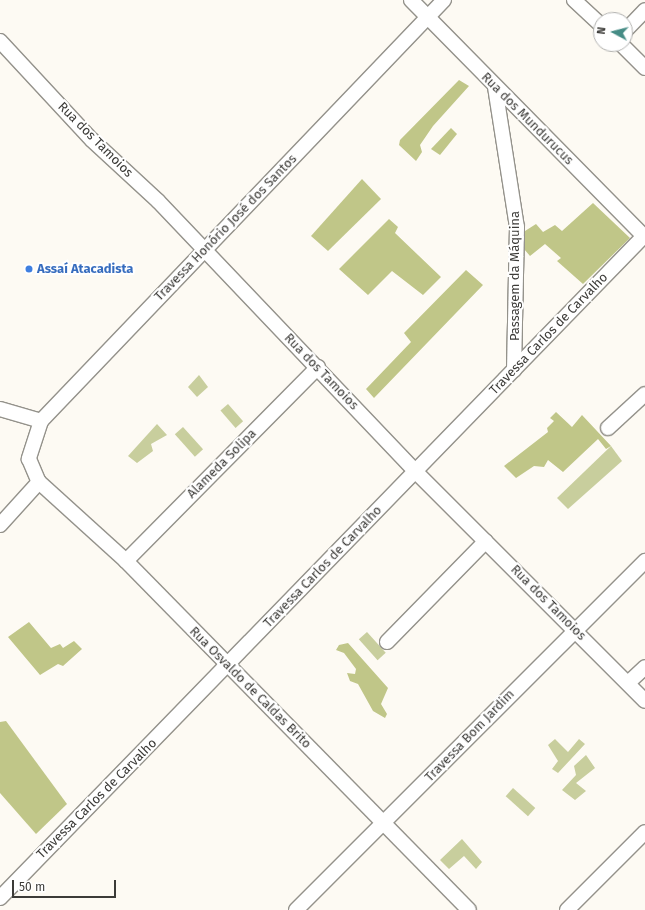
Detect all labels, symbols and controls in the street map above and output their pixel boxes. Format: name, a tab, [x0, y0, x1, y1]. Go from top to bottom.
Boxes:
north arrow	[593, 12, 633, 52]
text: N	[595, 26, 608, 35]
street label: Rua dos Mundurucus	[478, 70, 576, 168]
street label: Rua dos Tamoios	[54, 99, 136, 181]
street label: Travessa Honório José dos Santos	[152, 151, 300, 305]
street label: Passagem da Máquina	[507, 211, 523, 341]
place label: Assaí Atacadista	[37, 261, 133, 277]
marker: Assaí Atacadista	[24, 264, 34, 274]
street label: Travessa Carlos de Carvalho	[487, 270, 611, 398]
street label: Rua dos Tamoios	[281, 331, 361, 413]
street label: Alameda Solipa	[184, 426, 260, 502]
street label: Travessa Carlos de Carvalho	[261, 503, 385, 631]
street label: Rua dos Tamoios	[507, 562, 589, 644]
street label: Rua Osvaldo de Caldas Brito	[186, 624, 314, 752]
street label: Travessa Bom Jardim	[422, 687, 518, 785]
street label: Travessa Carlos de Carvalho	[34, 736, 160, 862]
scale bar	[14, 872, 118, 898]
text: 50 m	[19, 880, 45, 894]

